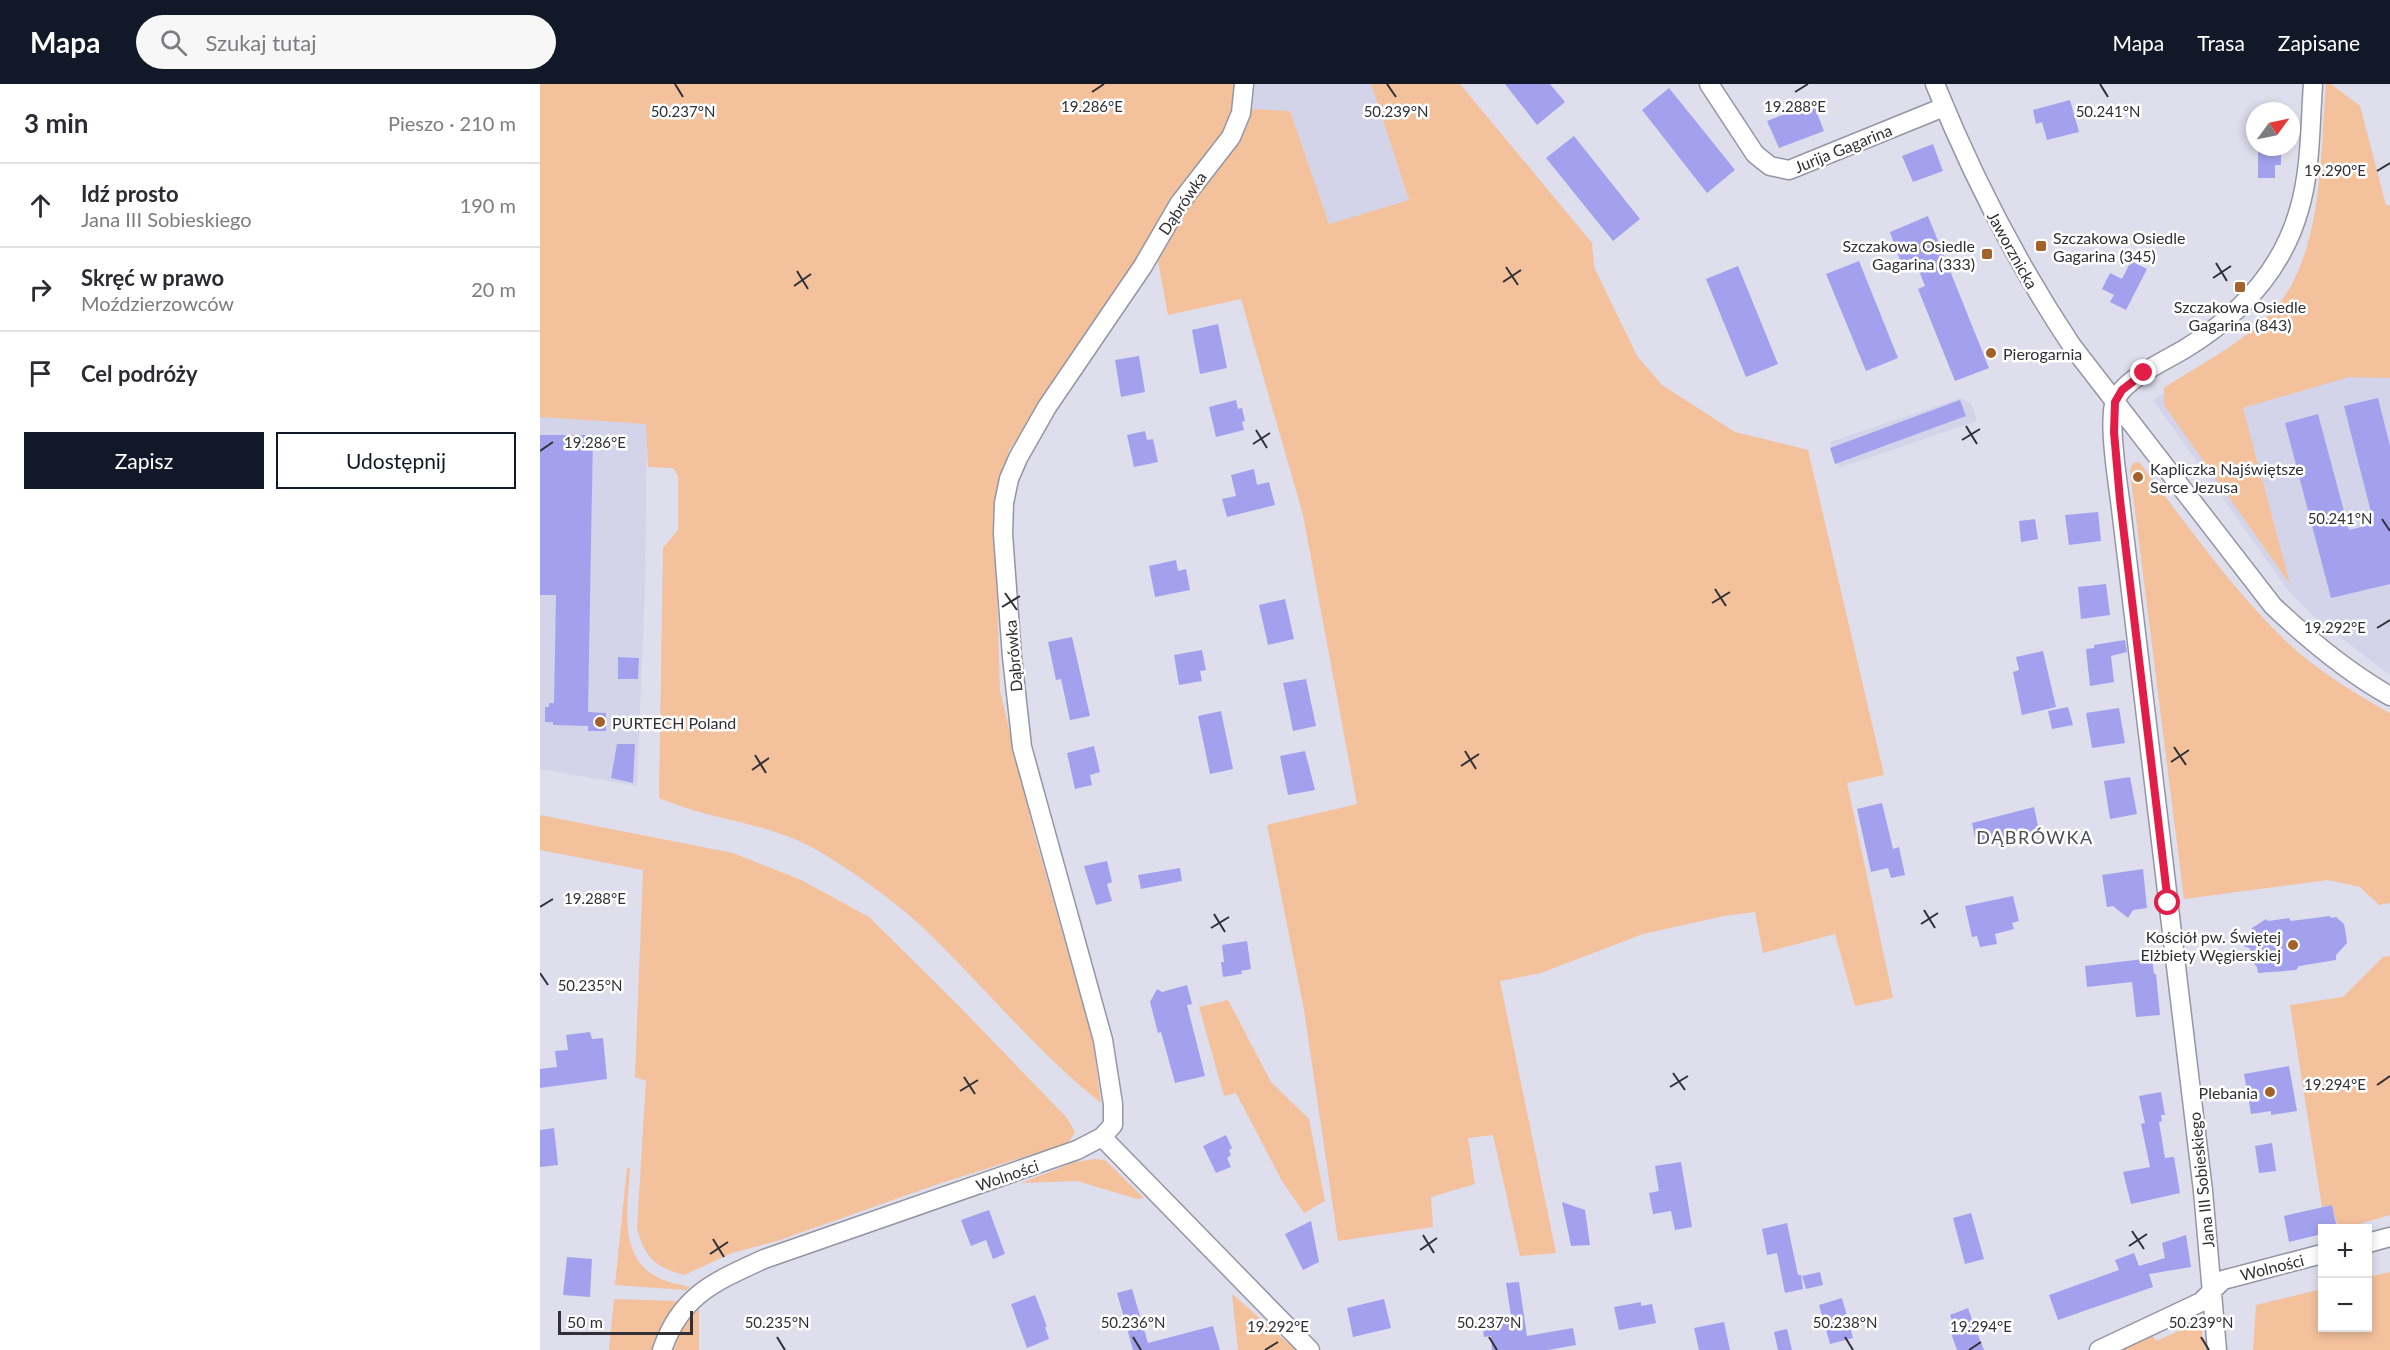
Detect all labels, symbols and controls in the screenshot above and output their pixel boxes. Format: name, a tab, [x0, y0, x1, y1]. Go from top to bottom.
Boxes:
search box	[136, 15, 556, 69]
text: Mapa	[30, 25, 100, 59]
icon: search	[157, 26, 190, 59]
text: Szukaj tutaj	[205, 29, 316, 56]
text: Mapa	[2112, 30, 2164, 55]
text: Trasa	[2197, 30, 2245, 55]
text: Zapisane	[2278, 30, 2360, 55]
text: 19.286°E	[1061, 97, 1123, 115]
text: 19.288°E	[1764, 97, 1826, 115]
text: 50.237°N	[651, 102, 715, 120]
text: 50.239°N	[1364, 102, 1428, 120]
text: 50.241°N	[2076, 102, 2140, 120]
north arrow	[2246, 102, 2300, 156]
text: 3 min	[24, 107, 88, 139]
text: Pieszo · 210 m	[388, 111, 516, 135]
street label: Jurija Gagarina	[1791, 120, 1895, 176]
text: 19.290°E	[2304, 161, 2366, 179]
street label: Dąbrówka	[1154, 168, 1210, 238]
text: Idź prosto	[81, 180, 179, 207]
icon: ahead	[24, 189, 57, 222]
text: 190 m	[460, 193, 516, 217]
text: Jana III Sobieskiego	[81, 207, 252, 231]
street label: Jaworznicka	[1984, 208, 2042, 292]
place label: Szczakowa Osiedle Gagarina (345)	[2053, 228, 2186, 265]
place label: Szczakowa Osiedle Gagarina (333)	[1842, 236, 1975, 273]
marker: Szczakowa Osiedle Gagarina (345)	[2034, 239, 2048, 253]
marker: Szczakowa Osiedle Gagarina (333)	[1980, 247, 1994, 261]
text: Skręć w prawo	[81, 264, 224, 291]
icon: right	[24, 273, 57, 306]
text: 20 m	[471, 277, 516, 301]
marker: Szczakowa Osiedle Gagarina (843)	[2233, 280, 2247, 294]
text: Moździerzowców	[81, 291, 234, 315]
place label: Szczakowa Osiedle Gagarina (843)	[2174, 297, 2306, 334]
place label: Pierogarnia	[2003, 344, 2082, 363]
marker: Pierogarnia	[1984, 346, 1998, 360]
icon: arrive	[24, 357, 57, 390]
route end	[2130, 359, 2156, 385]
text: Cel podróży	[81, 360, 198, 387]
button: Zapisz	[24, 432, 264, 489]
button: Udostępnij	[276, 432, 516, 489]
text: 19.286°E	[564, 433, 626, 451]
place label: Kapliczka Najświętsze Serce Jezusa	[2150, 459, 2304, 496]
marker: Kapliczka Najświętsze Serce Jezusa	[2131, 470, 2145, 484]
text: 50.241°N	[2308, 509, 2372, 527]
text: 19.292°E	[2304, 618, 2366, 636]
street label: Dąbrówka	[1000, 619, 1026, 693]
place label: PURTECH Poland	[612, 713, 736, 732]
marker: PURTECH Poland	[593, 715, 607, 729]
district label: DĄBRÓWKA	[1976, 826, 2094, 848]
text: 19.288°E	[564, 889, 626, 907]
route start	[2154, 889, 2180, 915]
place label: Kościół pw. Świętej Elżbiety Węgierskiej	[2140, 927, 2281, 964]
marker: Kościół pw. Świętej Elżbiety Węgierskiej	[2286, 938, 2300, 952]
text: 50.235°N	[558, 976, 622, 994]
text: 19.294°E	[2304, 1075, 2366, 1093]
place label: Plebania	[2199, 1083, 2258, 1102]
marker: Plebania	[2263, 1085, 2277, 1099]
street label: Jana III Sobieskiego	[2184, 1111, 2218, 1249]
street label: Wolności	[973, 1155, 1041, 1195]
map controls	[2318, 1224, 2372, 1332]
button: +	[2318, 1224, 2372, 1278]
street label: Wolności	[2238, 1250, 2306, 1284]
button: −	[2318, 1278, 2372, 1332]
scale bar	[558, 1308, 693, 1336]
text: 50 m	[567, 1312, 603, 1331]
text: 50.235°N	[745, 1313, 809, 1331]
text: 50.236°N	[1101, 1313, 1165, 1331]
text: 50.237°N	[1457, 1313, 1521, 1331]
text: 50.238°N	[1813, 1313, 1877, 1331]
text: 50.239°N	[2169, 1313, 2233, 1331]
text: 19.292°E	[1247, 1317, 1309, 1335]
text: 19.294°E	[1950, 1317, 2012, 1335]

